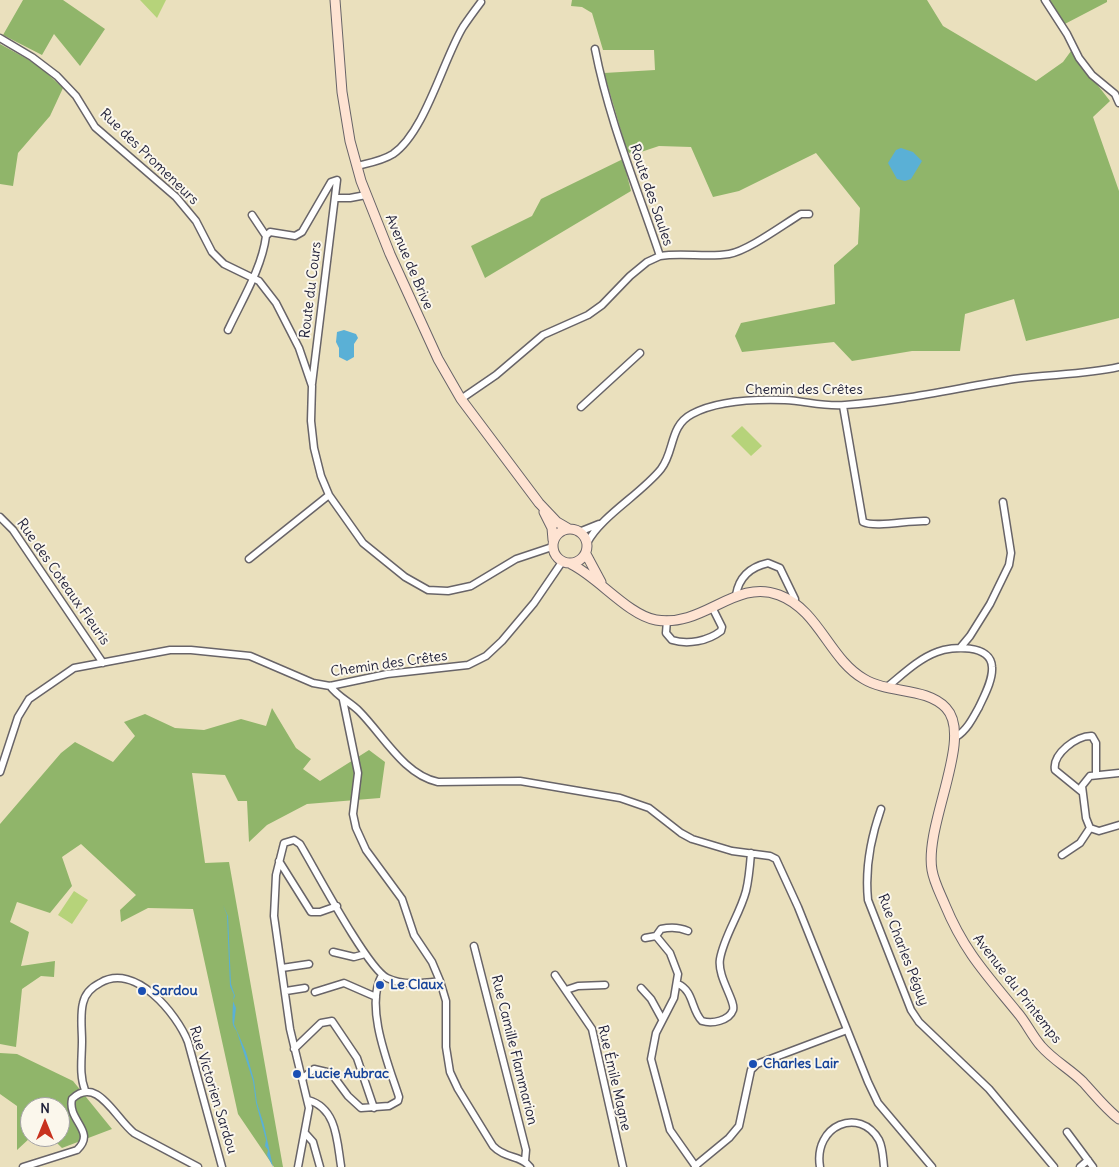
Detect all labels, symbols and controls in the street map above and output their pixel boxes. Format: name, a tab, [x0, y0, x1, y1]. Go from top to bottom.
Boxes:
street label: Rue des Promeneurs	[96, 106, 202, 208]
street label: Route des Saules	[626, 142, 676, 248]
street label: Avenue de Brive	[381, 212, 437, 312]
street label: Route du Cours	[297, 241, 325, 339]
street label: Chemin des Crêtes	[745, 382, 863, 398]
street label: Rue des Coteaux Fleuris	[13, 516, 113, 648]
street label: Chemin des Crêtes	[330, 648, 448, 680]
street label: Rue Charles Péguy	[874, 892, 932, 1008]
street label: Avenue du Printemps	[969, 931, 1065, 1047]
street label: Rue Camille Flammarion	[487, 973, 541, 1127]
place label: Le Claux	[390, 977, 443, 993]
marker: Le Claux	[374, 979, 386, 991]
place label: Sardou	[152, 983, 198, 999]
marker: Sardou	[136, 985, 148, 997]
street label: Rue Émile Magne	[594, 1023, 634, 1133]
street label: Rue Victorien Sardou	[186, 1024, 240, 1156]
place label: Charles Lair	[763, 1056, 839, 1072]
marker: Charles Lair	[747, 1058, 759, 1070]
place label: Lucie Aubrac	[307, 1066, 389, 1082]
marker: Lucie Aubrac	[291, 1068, 303, 1080]
north arrow	[20, 1097, 70, 1147]
text: N	[40, 1099, 50, 1117]

